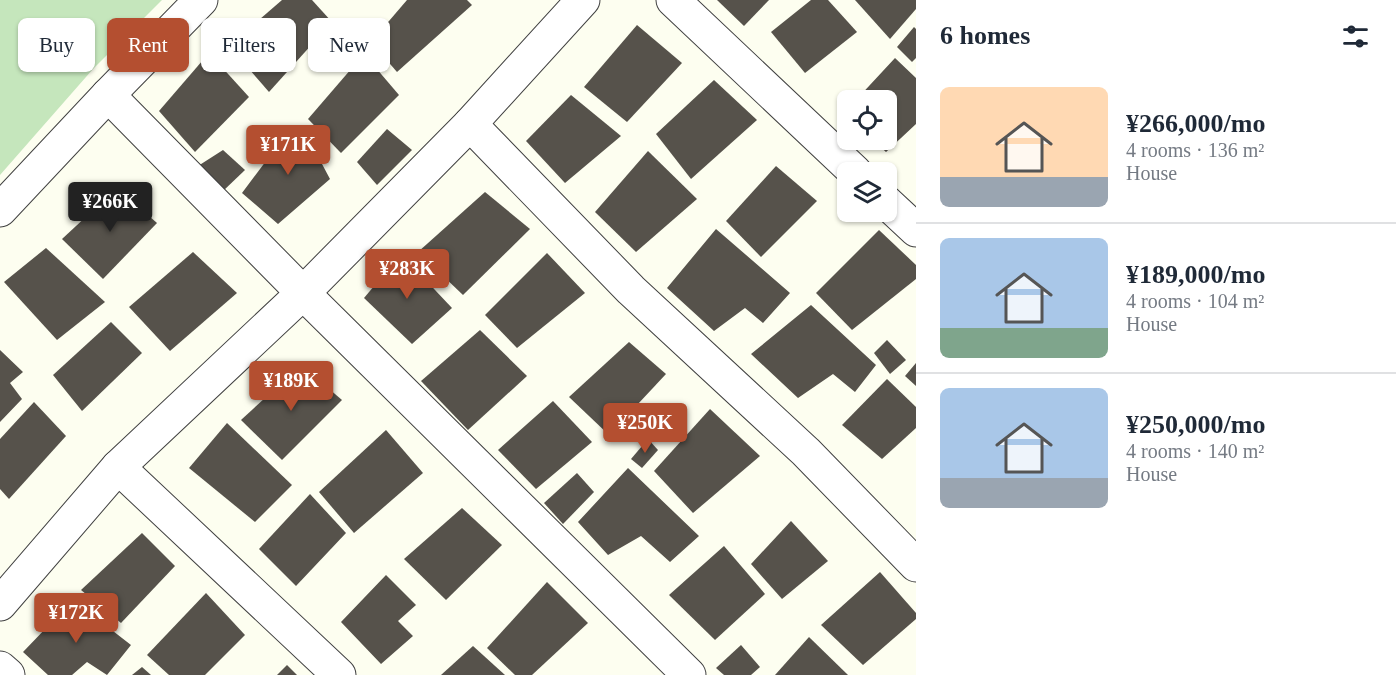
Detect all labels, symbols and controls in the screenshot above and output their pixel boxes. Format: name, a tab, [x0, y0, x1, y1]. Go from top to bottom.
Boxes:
chip: Buy	[18, 18, 95, 72]
chip: Rent	[107, 18, 189, 72]
chip: Filters	[201, 18, 296, 72]
chip: New	[308, 18, 390, 72]
icon: filters	[1339, 20, 1372, 53]
text: 6 homes	[940, 21, 1030, 50]
map controls	[837, 90, 897, 222]
button: locate	[837, 90, 897, 150]
text: ¥266,000/mo	[1126, 109, 1265, 138]
icon: home	[988, 111, 1060, 183]
pin: ¥171K	[246, 125, 330, 176]
text: ¥171K	[260, 133, 316, 155]
text: 4 rooms · 136 m²	[1126, 139, 1264, 161]
button: layers	[837, 162, 897, 222]
text: House	[1126, 162, 1177, 184]
pin: ¥266K	[68, 182, 152, 233]
text: ¥266K	[82, 190, 138, 212]
pin: ¥283K	[365, 249, 449, 300]
text: ¥283K	[379, 257, 435, 279]
text: ¥189,000/mo	[1126, 260, 1265, 289]
icon: home	[988, 262, 1060, 334]
text: 4 rooms · 104 m²	[1126, 290, 1264, 312]
text: House	[1126, 313, 1177, 335]
pin: ¥189K	[249, 361, 333, 412]
text: ¥189K	[263, 369, 319, 391]
pin: ¥250K	[603, 403, 687, 454]
text: ¥250,000/mo	[1126, 410, 1265, 439]
text: ¥250K	[617, 411, 673, 433]
icon: home	[988, 412, 1060, 484]
text: 4 rooms · 140 m²	[1126, 440, 1264, 462]
text: House	[1126, 463, 1177, 485]
pin: ¥172K	[34, 593, 118, 644]
text: ¥172K	[48, 601, 104, 623]

